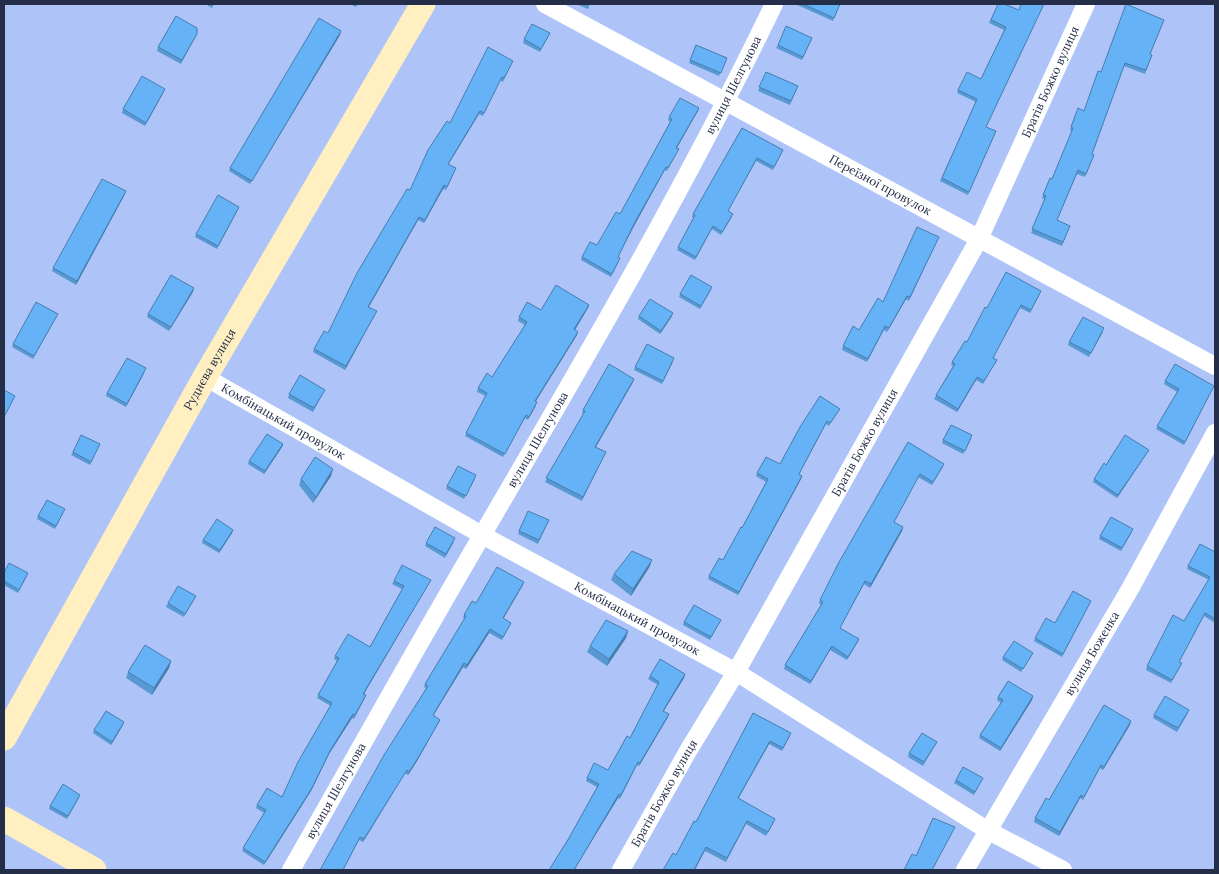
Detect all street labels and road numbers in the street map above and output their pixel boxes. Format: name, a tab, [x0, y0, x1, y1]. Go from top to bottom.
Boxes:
street label: Братів Божко вулиця	[1018, 24, 1082, 140]
street label: вулиця Шелгунова	[702, 33, 764, 137]
street label: Переїзної провулок	[827, 151, 935, 219]
street label: Руднєва вулиця	[180, 326, 239, 413]
street label: Комбінацький провулок	[219, 380, 349, 463]
street label: Братів Божко вулиця	[828, 386, 900, 499]
street label: вулиця Шелгунова	[504, 389, 571, 490]
street label: Комбінацький провулок	[572, 578, 703, 658]
street label: вулиця Боженка	[1061, 609, 1122, 698]
street label: Братів Божко вулиця	[627, 737, 700, 850]
street label: вулиця Шелгунова	[302, 740, 369, 842]

